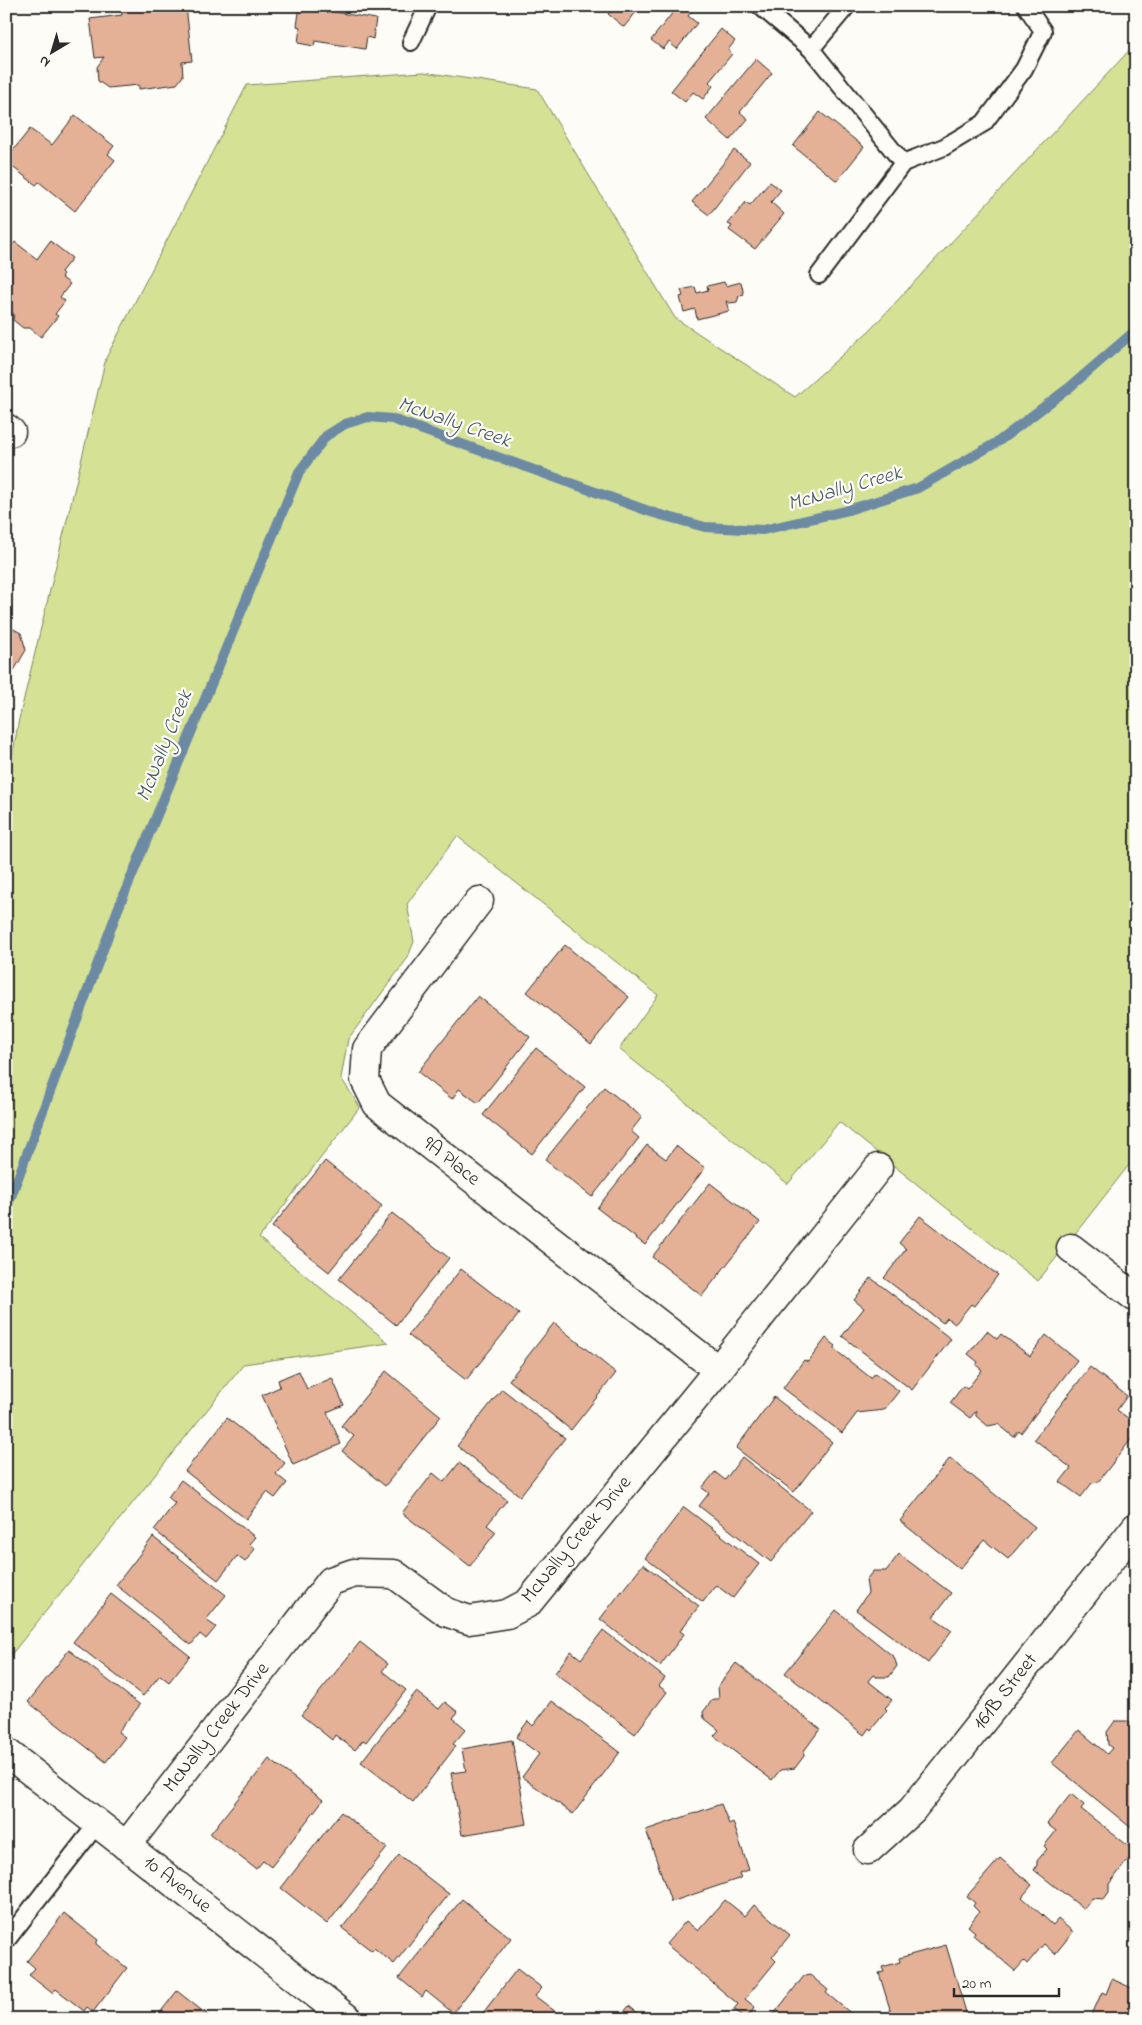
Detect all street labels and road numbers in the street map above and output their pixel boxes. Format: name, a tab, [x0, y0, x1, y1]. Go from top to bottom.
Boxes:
street label: 9A Place	[416, 1130, 486, 1194]
street label: McNally Creek Drive	[515, 1470, 639, 1610]
street label: 161B Street	[967, 1647, 1045, 1737]
street label: McNally Creek Drive	[157, 1656, 277, 1799]
street label: 10 Avenue	[137, 1849, 217, 1921]

